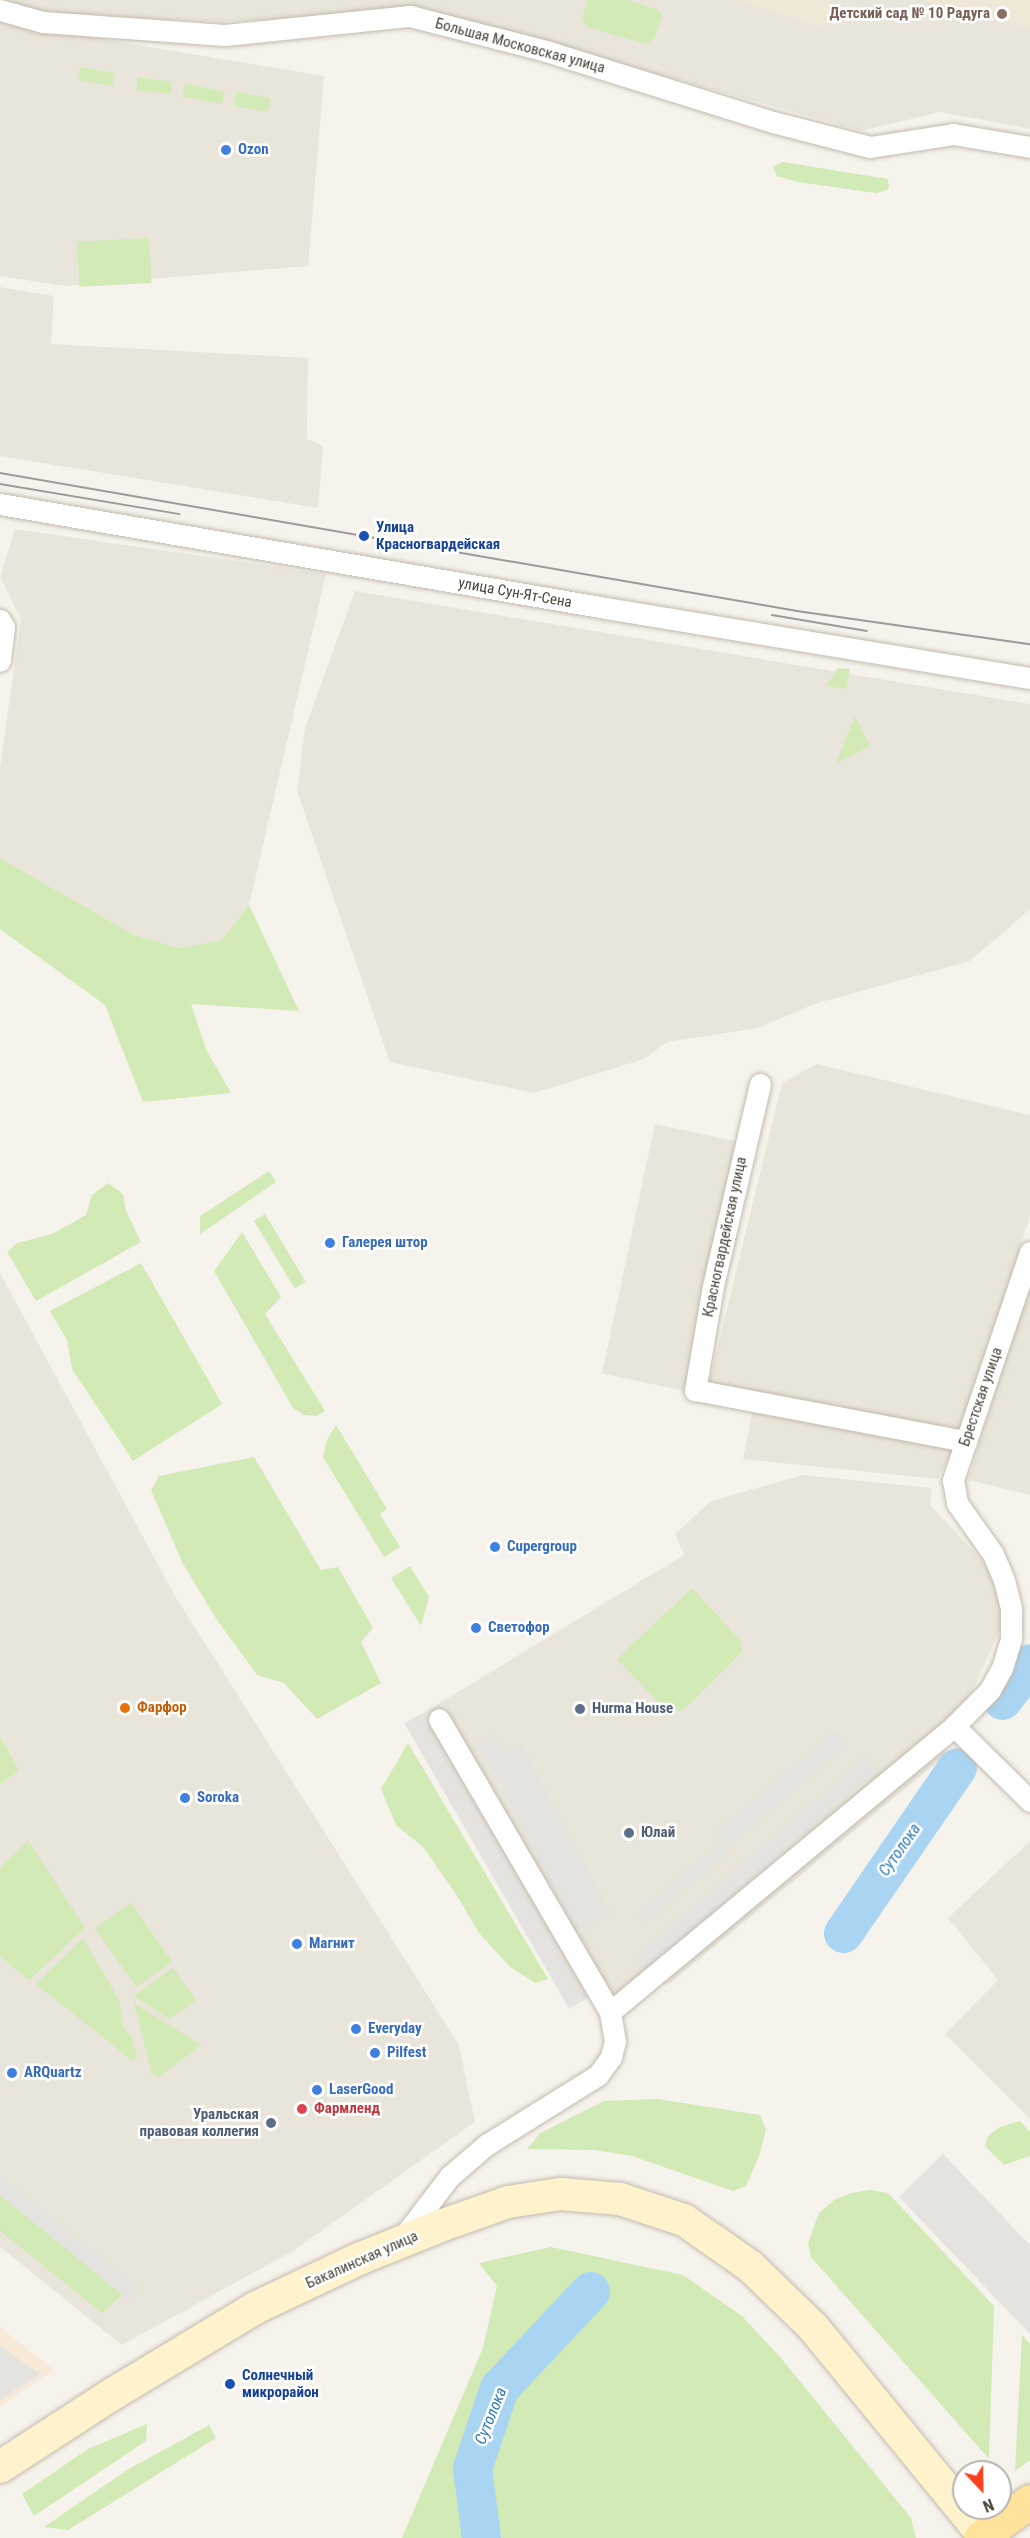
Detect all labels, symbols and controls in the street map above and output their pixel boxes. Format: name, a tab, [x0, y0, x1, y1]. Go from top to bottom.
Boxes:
place label: Детский сад № 10 Радуга	[829, 5, 990, 23]
marker: Детский сад № 10 Радуга	[995, 7, 1009, 21]
street label: Большая Московская улица	[433, 15, 607, 77]
place label: Ozon	[238, 141, 269, 159]
marker: Ozon	[219, 143, 233, 157]
place label: Улица Красногвардейская	[376, 518, 500, 553]
marker: Улица Красногвардейская	[357, 529, 371, 543]
street label: улица Сун-Ят-Сена	[457, 574, 573, 612]
street label: Красногвардейская улица	[699, 1155, 751, 1319]
place label: Галерея штор	[342, 1234, 428, 1252]
marker: Галерея штор	[323, 1236, 337, 1250]
street label: Брестская улица	[956, 1345, 1006, 1449]
place label: Cupergroup	[507, 1538, 577, 1556]
marker: Cupergroup	[488, 1540, 502, 1554]
place label: Светофор	[488, 1619, 550, 1637]
marker: Светофор	[469, 1621, 483, 1635]
place label: Фарфор	[137, 1699, 187, 1717]
place label: Hurma House	[592, 1700, 673, 1718]
marker: Фарфор	[118, 1701, 132, 1715]
marker: Hurma House	[573, 1702, 587, 1716]
place label: Soroka	[197, 1789, 239, 1807]
marker: Soroka	[178, 1791, 192, 1805]
water label: Сутолока	[875, 1820, 925, 1880]
place label: Юлай	[641, 1824, 675, 1842]
marker: Юлай	[622, 1826, 636, 1840]
place label: Магнит	[309, 1935, 355, 1953]
marker: Магнит	[290, 1937, 304, 1951]
place label: Everyday	[368, 2020, 422, 2038]
marker: Everyday	[349, 2022, 363, 2036]
place label: Pilfest	[387, 2044, 426, 2062]
marker: Pilfest	[368, 2046, 382, 2060]
place label: ARQuartz	[24, 2064, 81, 2082]
marker: ARQuartz	[5, 2066, 19, 2080]
place label: LaserGood	[329, 2081, 393, 2099]
marker: LaserGood	[310, 2083, 324, 2097]
place label: Фармленд	[314, 2100, 380, 2118]
marker: Фармленд	[295, 2102, 309, 2116]
place label: Уральская правовая коллегия	[140, 2105, 259, 2140]
marker: Уральская правовая коллегия	[264, 2116, 278, 2130]
street label: Бакалинская улица	[303, 2227, 421, 2293]
place label: Солнечный микрорайон	[242, 2366, 319, 2401]
marker: Солнечный микрорайон	[223, 2377, 237, 2391]
water label: Сутолока	[471, 2385, 511, 2447]
north arrow	[952, 2460, 1012, 2520]
text: N	[980, 2495, 996, 2516]

